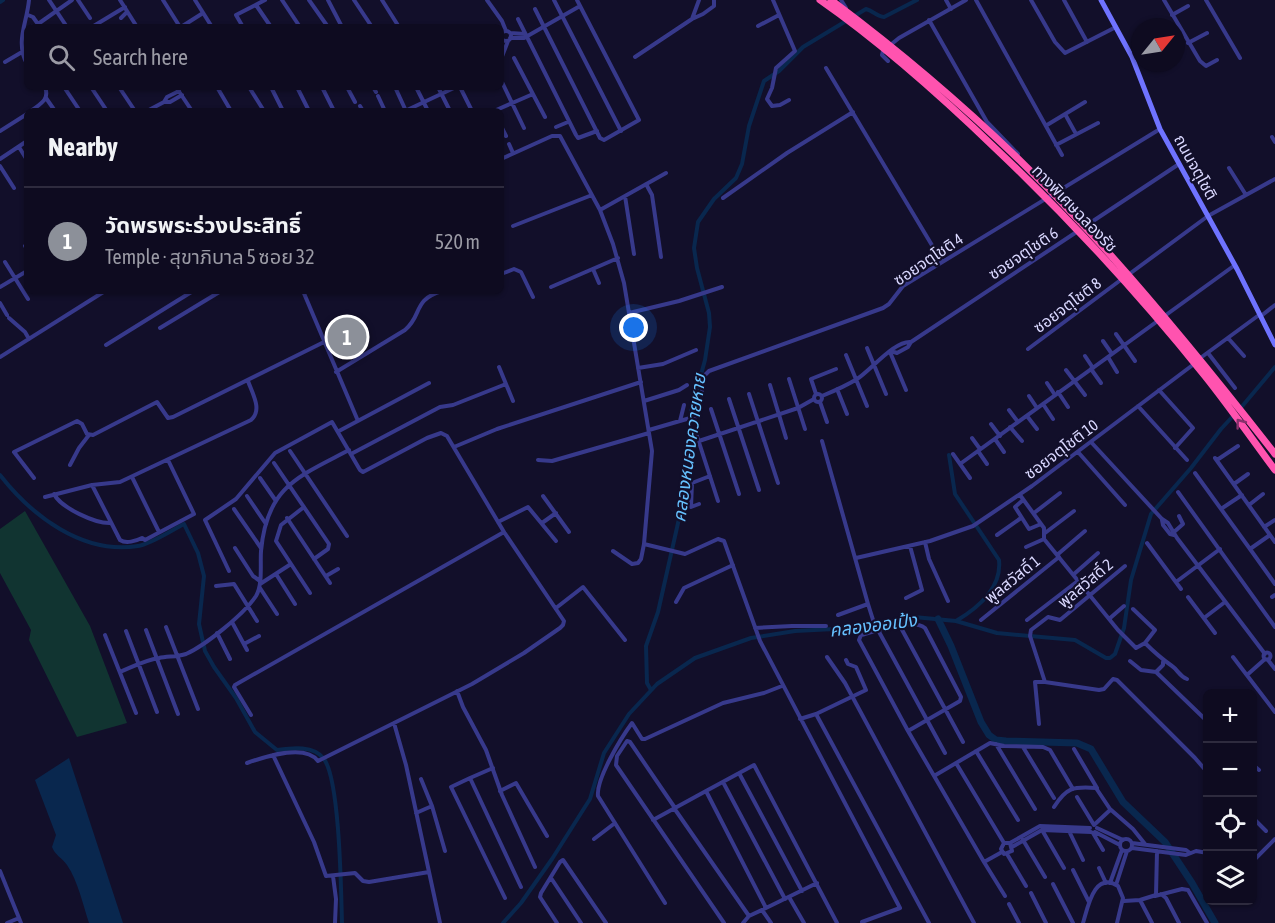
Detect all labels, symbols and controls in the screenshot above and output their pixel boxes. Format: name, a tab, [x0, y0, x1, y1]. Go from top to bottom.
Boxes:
north arrow	[1131, 18, 1185, 72]
search box	[24, 24, 504, 90]
icon: search	[45, 41, 78, 74]
text: Search here	[93, 44, 188, 70]
street label: ถนนจตุโชติ	[1170, 131, 1221, 203]
text: Nearby	[48, 132, 118, 162]
street label: ทางพิเศษฉลองรัช	[1029, 161, 1121, 255]
text: วัดพรพระร่วงประสิทธิ์	[105, 212, 301, 238]
street label: ซอยจตุโชติ 6	[985, 223, 1062, 284]
street label: ซอยจตุโชติ 4	[890, 229, 967, 290]
text: 1	[63, 230, 72, 253]
text: 520 m	[435, 230, 480, 253]
text: Temple · สุขาภิบาล 5 ซอย 32	[105, 245, 315, 268]
street label: ซอยจตุโชติ 8	[1030, 274, 1105, 337]
your location	[619, 313, 648, 342]
pin: 1	[328, 314, 366, 360]
water label: คลองหนองควายหาย	[668, 371, 710, 523]
street label: ซอยจตุโชติ 10	[1021, 416, 1102, 483]
one-way arrow	[1236, 419, 1247, 430]
street label: พูลสวัสดิ์ 1	[981, 551, 1044, 608]
street label: พูลสวัสดิ์ 2	[1054, 555, 1117, 612]
water label: คลองออเป้ง	[828, 609, 919, 641]
map controls	[1203, 689, 1257, 905]
button: +	[1203, 689, 1257, 743]
button: −	[1203, 743, 1257, 797]
button: locate	[1203, 797, 1257, 851]
button: layers	[1203, 851, 1257, 905]

